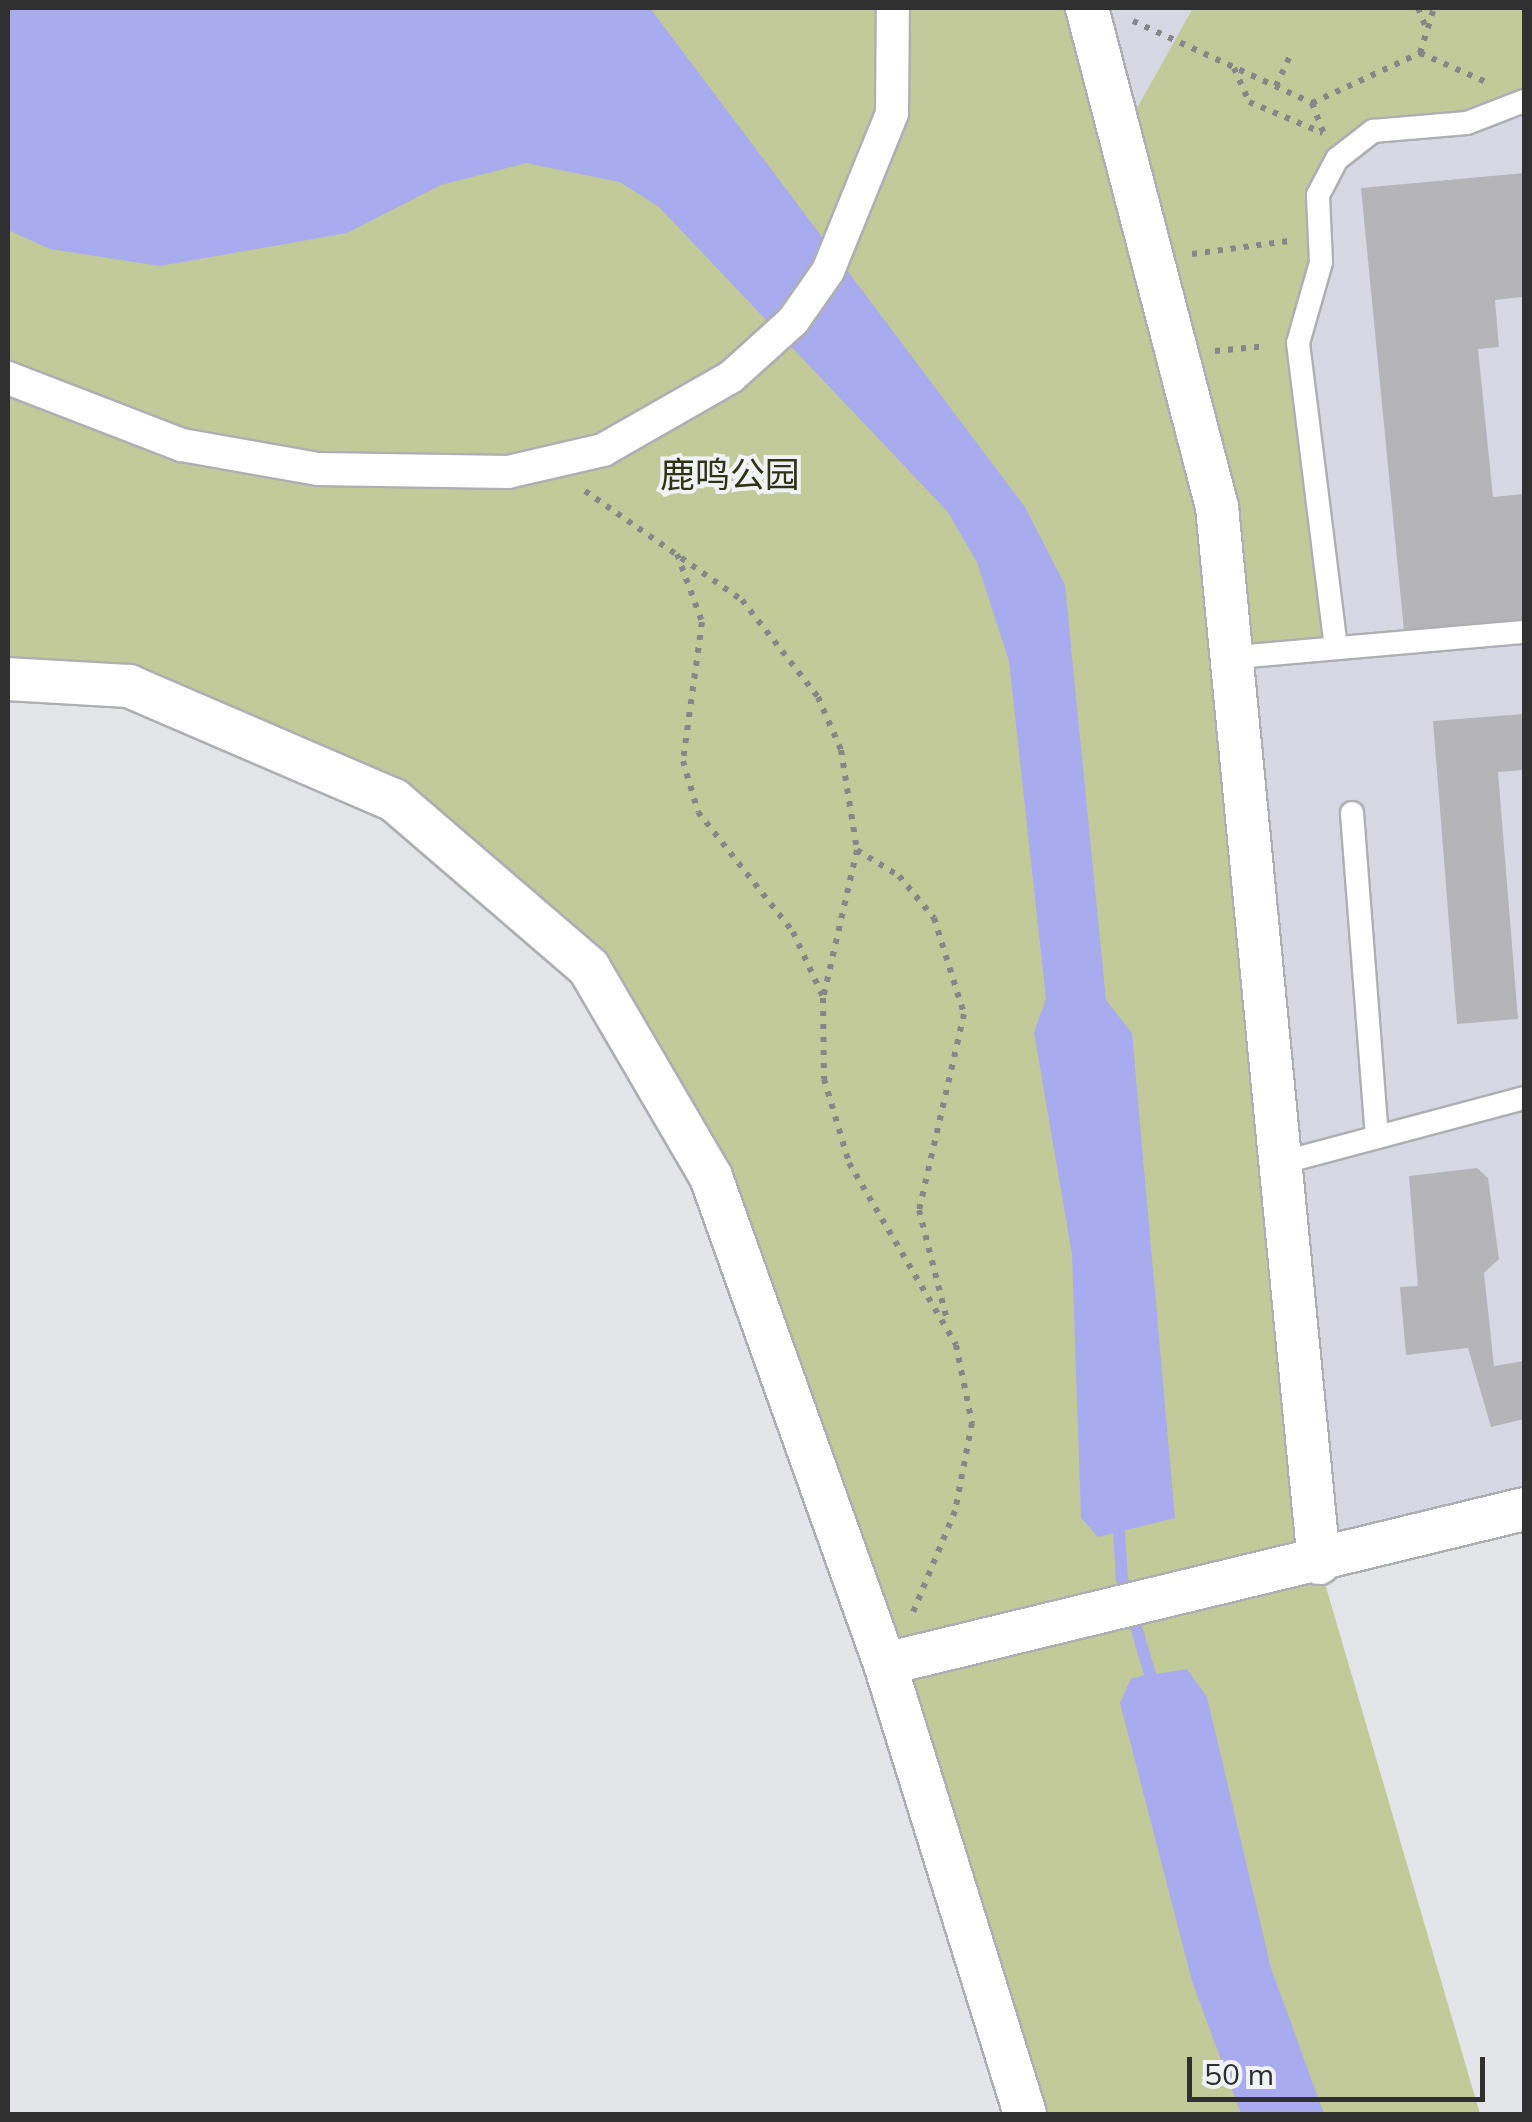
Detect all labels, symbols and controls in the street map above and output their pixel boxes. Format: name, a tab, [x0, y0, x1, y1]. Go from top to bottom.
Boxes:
park label: 鹿鸣公园	[660, 453, 800, 495]
scale bar	[1192, 2037, 1490, 2099]
text: 50 m	[1204, 2055, 1274, 2093]

